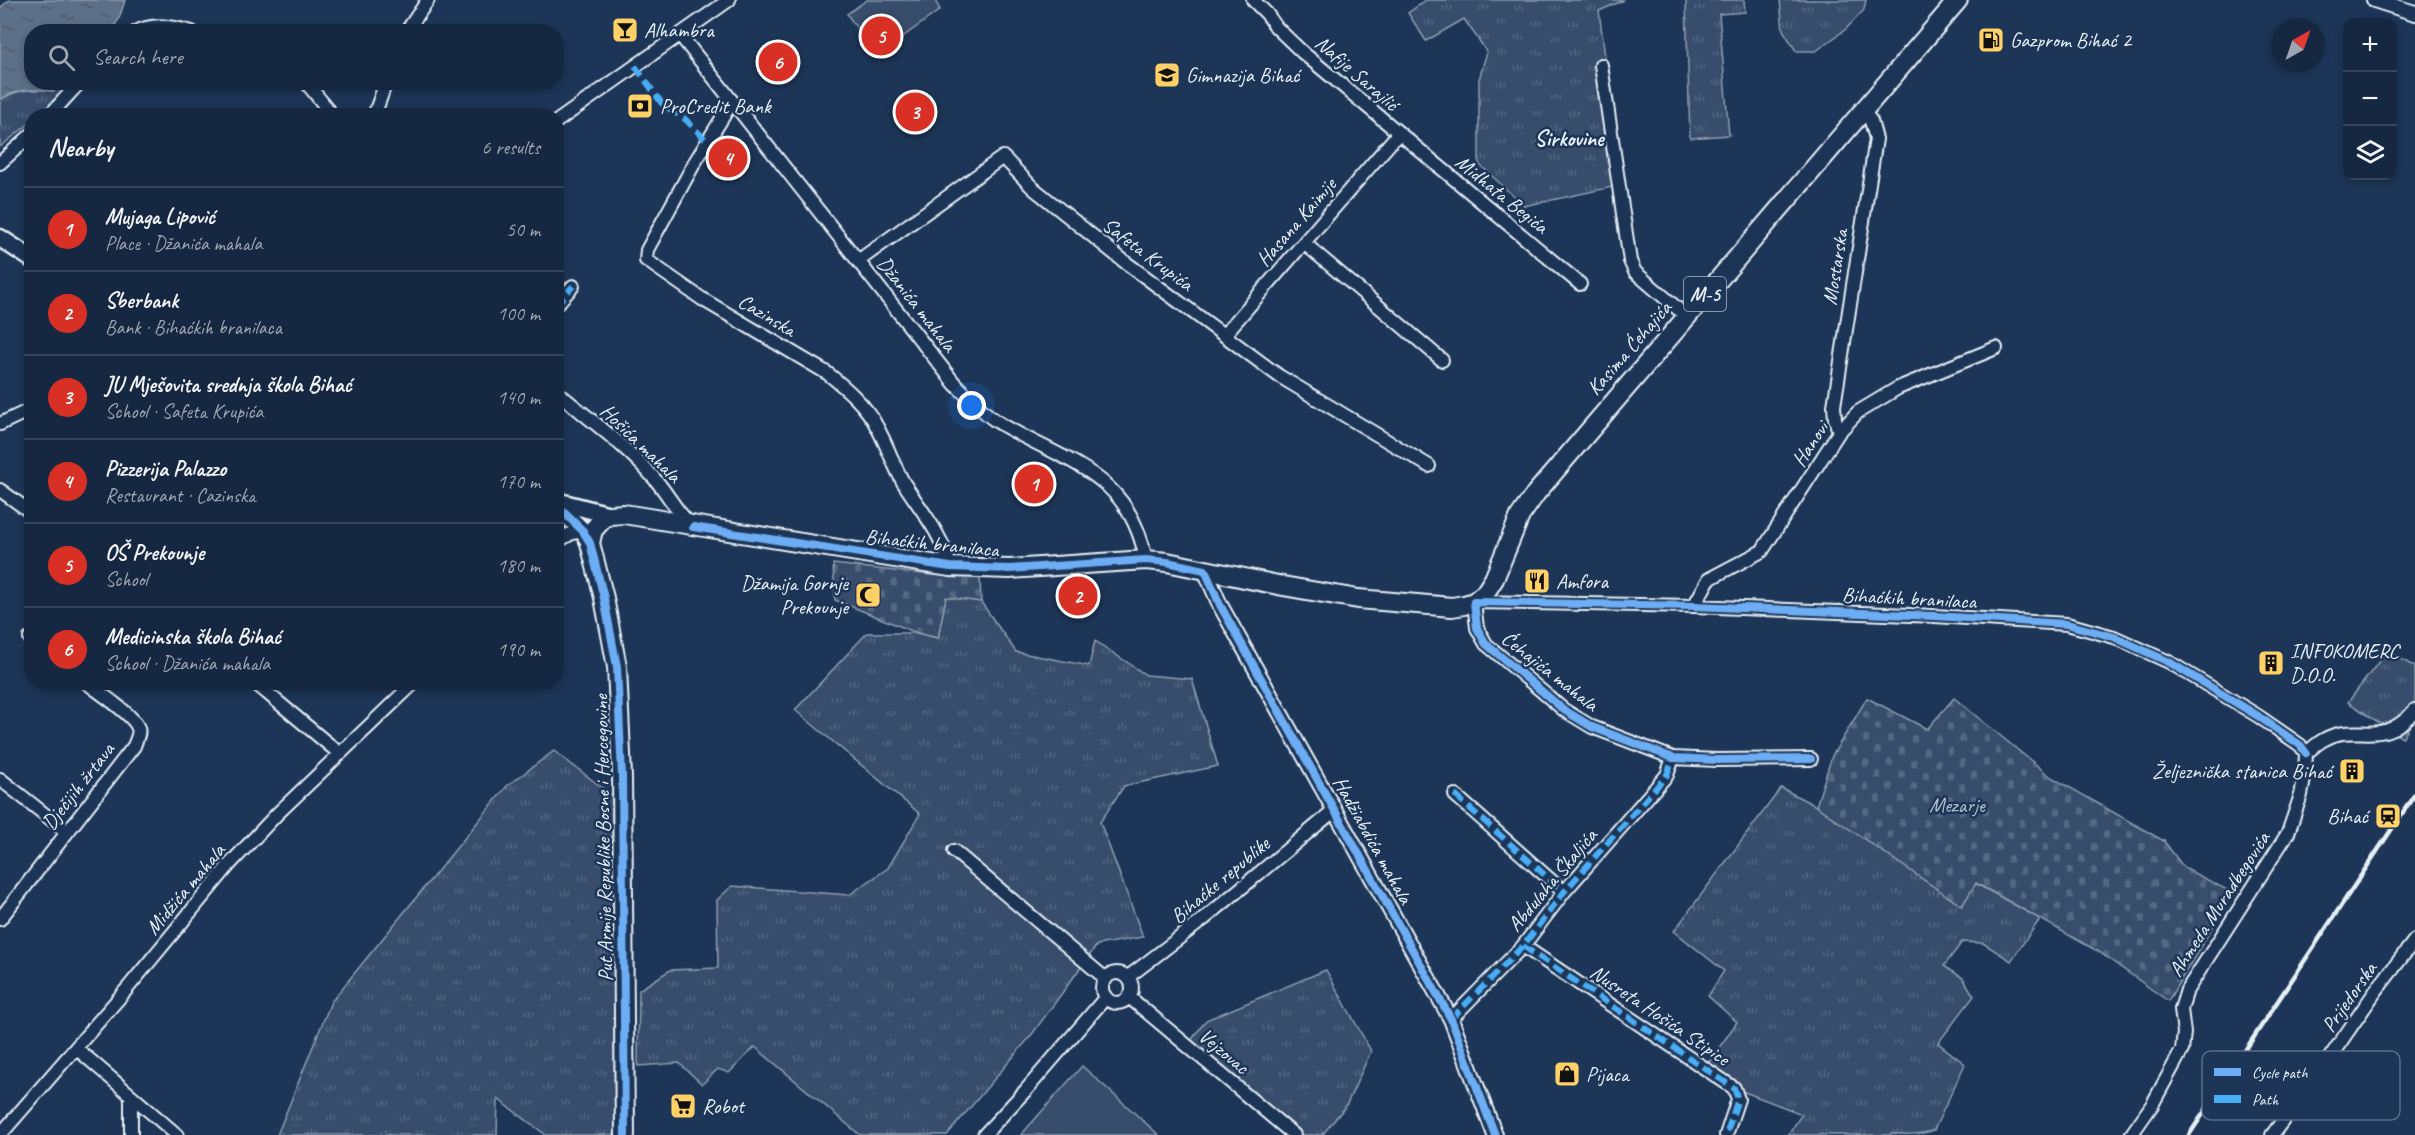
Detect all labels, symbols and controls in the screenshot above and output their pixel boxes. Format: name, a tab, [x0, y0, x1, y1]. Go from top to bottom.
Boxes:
pin: 5	[862, 14, 900, 58]
bar icon: Alhambra	[610, 15, 640, 45]
place label: Alhambra	[644, 17, 715, 43]
north arrow	[2271, 18, 2325, 72]
map controls	[2343, 18, 2397, 180]
button: +	[2343, 18, 2397, 72]
search box	[24, 24, 564, 90]
fuel station icon: Gazprom Bihać 2	[1976, 25, 2006, 55]
place label: Gazprom Bihać 2	[2010, 27, 2133, 53]
street label: Nafije Sarajlić	[1310, 30, 1406, 118]
pin: 6	[758, 40, 798, 84]
icon: search	[45, 41, 78, 74]
text: Search here	[93, 43, 183, 71]
school or university icon: Gimnazija Bihać	[1152, 60, 1182, 90]
place label: Gimnazija Bihać	[1186, 62, 1302, 88]
button: −	[2343, 72, 2397, 126]
pin: 3	[896, 90, 934, 134]
bank icon: ProCredit Bank	[625, 91, 655, 121]
place label: ProCredit Bank	[660, 93, 772, 119]
district label: Sirkovine	[1535, 125, 1606, 153]
button: layers	[2343, 126, 2397, 180]
text: Nearby	[48, 131, 113, 164]
text: 6 results	[481, 135, 540, 160]
pin: 4	[708, 136, 748, 180]
street label: Midhata Begića	[1450, 149, 1555, 240]
street label: Hasana Kaimije	[1250, 171, 1343, 272]
text: Mujaga Lipović	[105, 203, 215, 231]
street label: Safeta Krupića	[1097, 211, 1200, 298]
text: 1	[63, 217, 72, 242]
text: 50 m	[506, 217, 540, 242]
street label: Mostarska	[1816, 225, 1854, 307]
text: Place · Džanića mahala	[105, 231, 262, 256]
street label: Džanića mahala	[872, 251, 963, 358]
road number: M-5	[1684, 277, 1726, 311]
text: Sberbank	[105, 287, 178, 315]
street label: Cazinska	[734, 288, 803, 343]
street label: Kasima Ćehajića	[1581, 294, 1678, 400]
text: 2	[63, 301, 72, 326]
text: 100 m	[497, 301, 540, 326]
text: Bank · Bihaćkih branilaca	[105, 315, 282, 340]
text: JU Mješovita srednja škola Bihać	[105, 371, 351, 399]
text: 3	[63, 385, 72, 410]
text: 140 m	[497, 385, 540, 410]
your location	[957, 391, 986, 420]
street label: Hošića mahala	[595, 398, 688, 489]
text: School · Safeta Krupića	[105, 399, 263, 424]
street label: Hanovi	[1786, 414, 1836, 472]
text: Pizzerija Palazzo	[105, 455, 226, 483]
pin: 1	[1014, 462, 1054, 506]
text: 4	[63, 469, 72, 494]
text: 170 m	[497, 469, 540, 494]
text: Restaurant · Cazinska	[105, 483, 255, 508]
street label: Bihaćkih branilaca	[864, 523, 1002, 563]
text: OŠ Prekounje	[105, 539, 204, 567]
text: 5	[63, 553, 72, 578]
text: 180 m	[497, 553, 540, 578]
restaurant icon: Amfora	[1522, 566, 1552, 596]
text: School	[105, 567, 148, 592]
place label: Amfora	[1556, 568, 1609, 594]
place label: Džamija Gornje Prekounje	[741, 570, 850, 620]
pin: 2	[1058, 574, 1098, 618]
mosque icon: Džamija Gornje Prekounje	[853, 580, 883, 610]
street label: Bihaćkih branilaca	[1841, 582, 1978, 615]
text: Medicinska škola Bihać	[105, 623, 281, 651]
street label: Ćehajića mahala	[1496, 625, 1605, 718]
text: 6	[63, 637, 72, 662]
text: 190 m	[497, 637, 540, 662]
place label: INFOKOMERC D.O.O.	[2290, 638, 2402, 688]
building icon: INFOKOMERC D.O.O.	[2256, 648, 2286, 678]
text: School · Džanića mahala	[105, 651, 270, 676]
street label: Put Armije Republike Bosne i Hercegovine	[587, 693, 619, 982]
street label: Dječijih žrtava	[36, 736, 121, 835]
building icon: Željeznička stanica Bihać	[2337, 756, 2367, 786]
place label: Željeznička stanica Bihać	[2152, 758, 2335, 784]
street label: Hadžiabdića mahala	[1327, 771, 1420, 910]
park label: Mezarje	[1929, 792, 1986, 818]
station icon: Bihać	[2373, 801, 2403, 831]
place label: Bihać	[2327, 803, 2371, 829]
street label: Abdulaha Škaljića	[1501, 822, 1604, 937]
street label: Ahmeda Muradbegovića	[2162, 825, 2277, 981]
street label: Bihaćke republike	[1165, 830, 1276, 929]
street label: Midžića mahala	[139, 837, 232, 940]
street label: Prijedorska	[2315, 955, 2384, 1037]
street label: Nusreta Hošića Stipice	[1585, 959, 1736, 1072]
street label: Vejzovac	[1193, 1022, 1256, 1081]
legend	[2202, 1051, 2400, 1120]
shop icon: Pijaca	[1552, 1059, 1582, 1089]
place label: Pijaca	[1586, 1061, 1631, 1087]
text: Cycle path	[2252, 1063, 2308, 1083]
text: Path	[2252, 1090, 2279, 1110]
supermarket icon: Robot	[668, 1091, 698, 1121]
place label: Robot	[702, 1093, 746, 1119]

